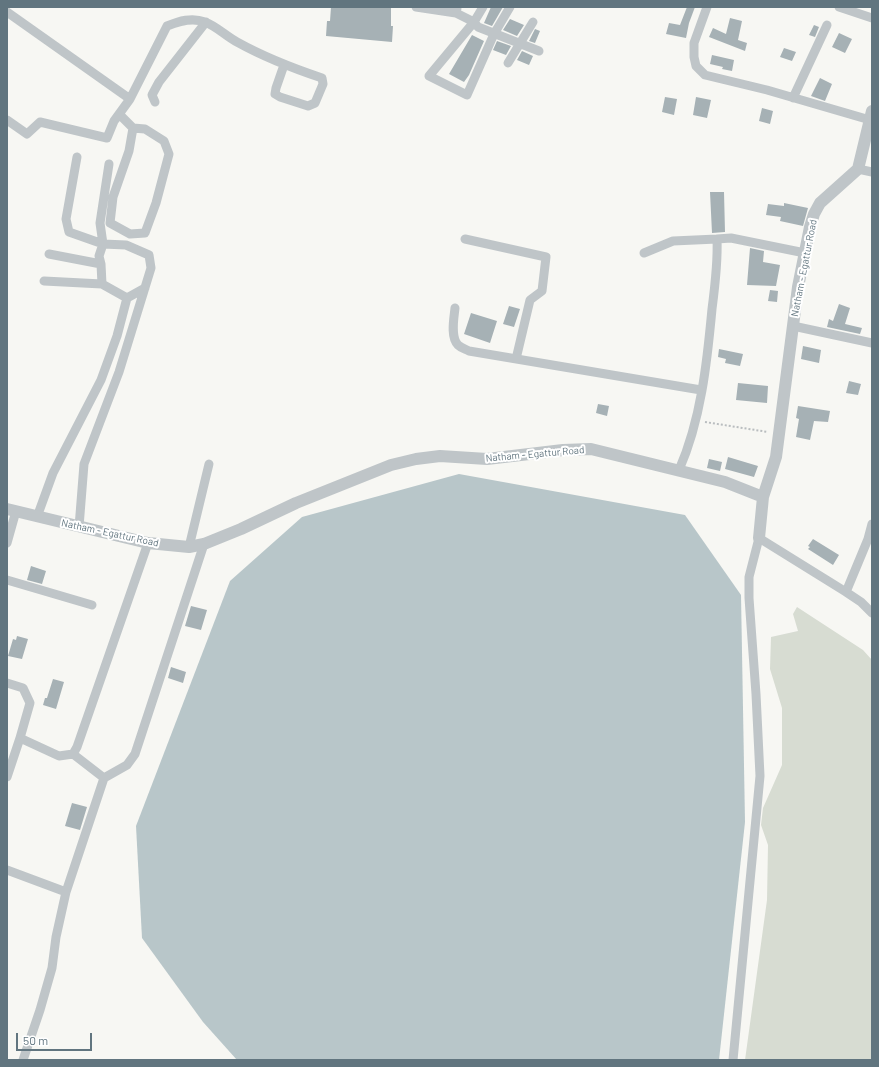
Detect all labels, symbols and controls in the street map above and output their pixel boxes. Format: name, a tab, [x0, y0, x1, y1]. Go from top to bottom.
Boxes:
street label: Natham - Egattur Road	[789, 218, 819, 318]
street label: Natham - Egattur Road	[485, 444, 585, 464]
street label: Natham - Egattur Road	[60, 517, 160, 549]
scale bar	[18, 1025, 94, 1051]
text: 50 m	[23, 1033, 48, 1047]

